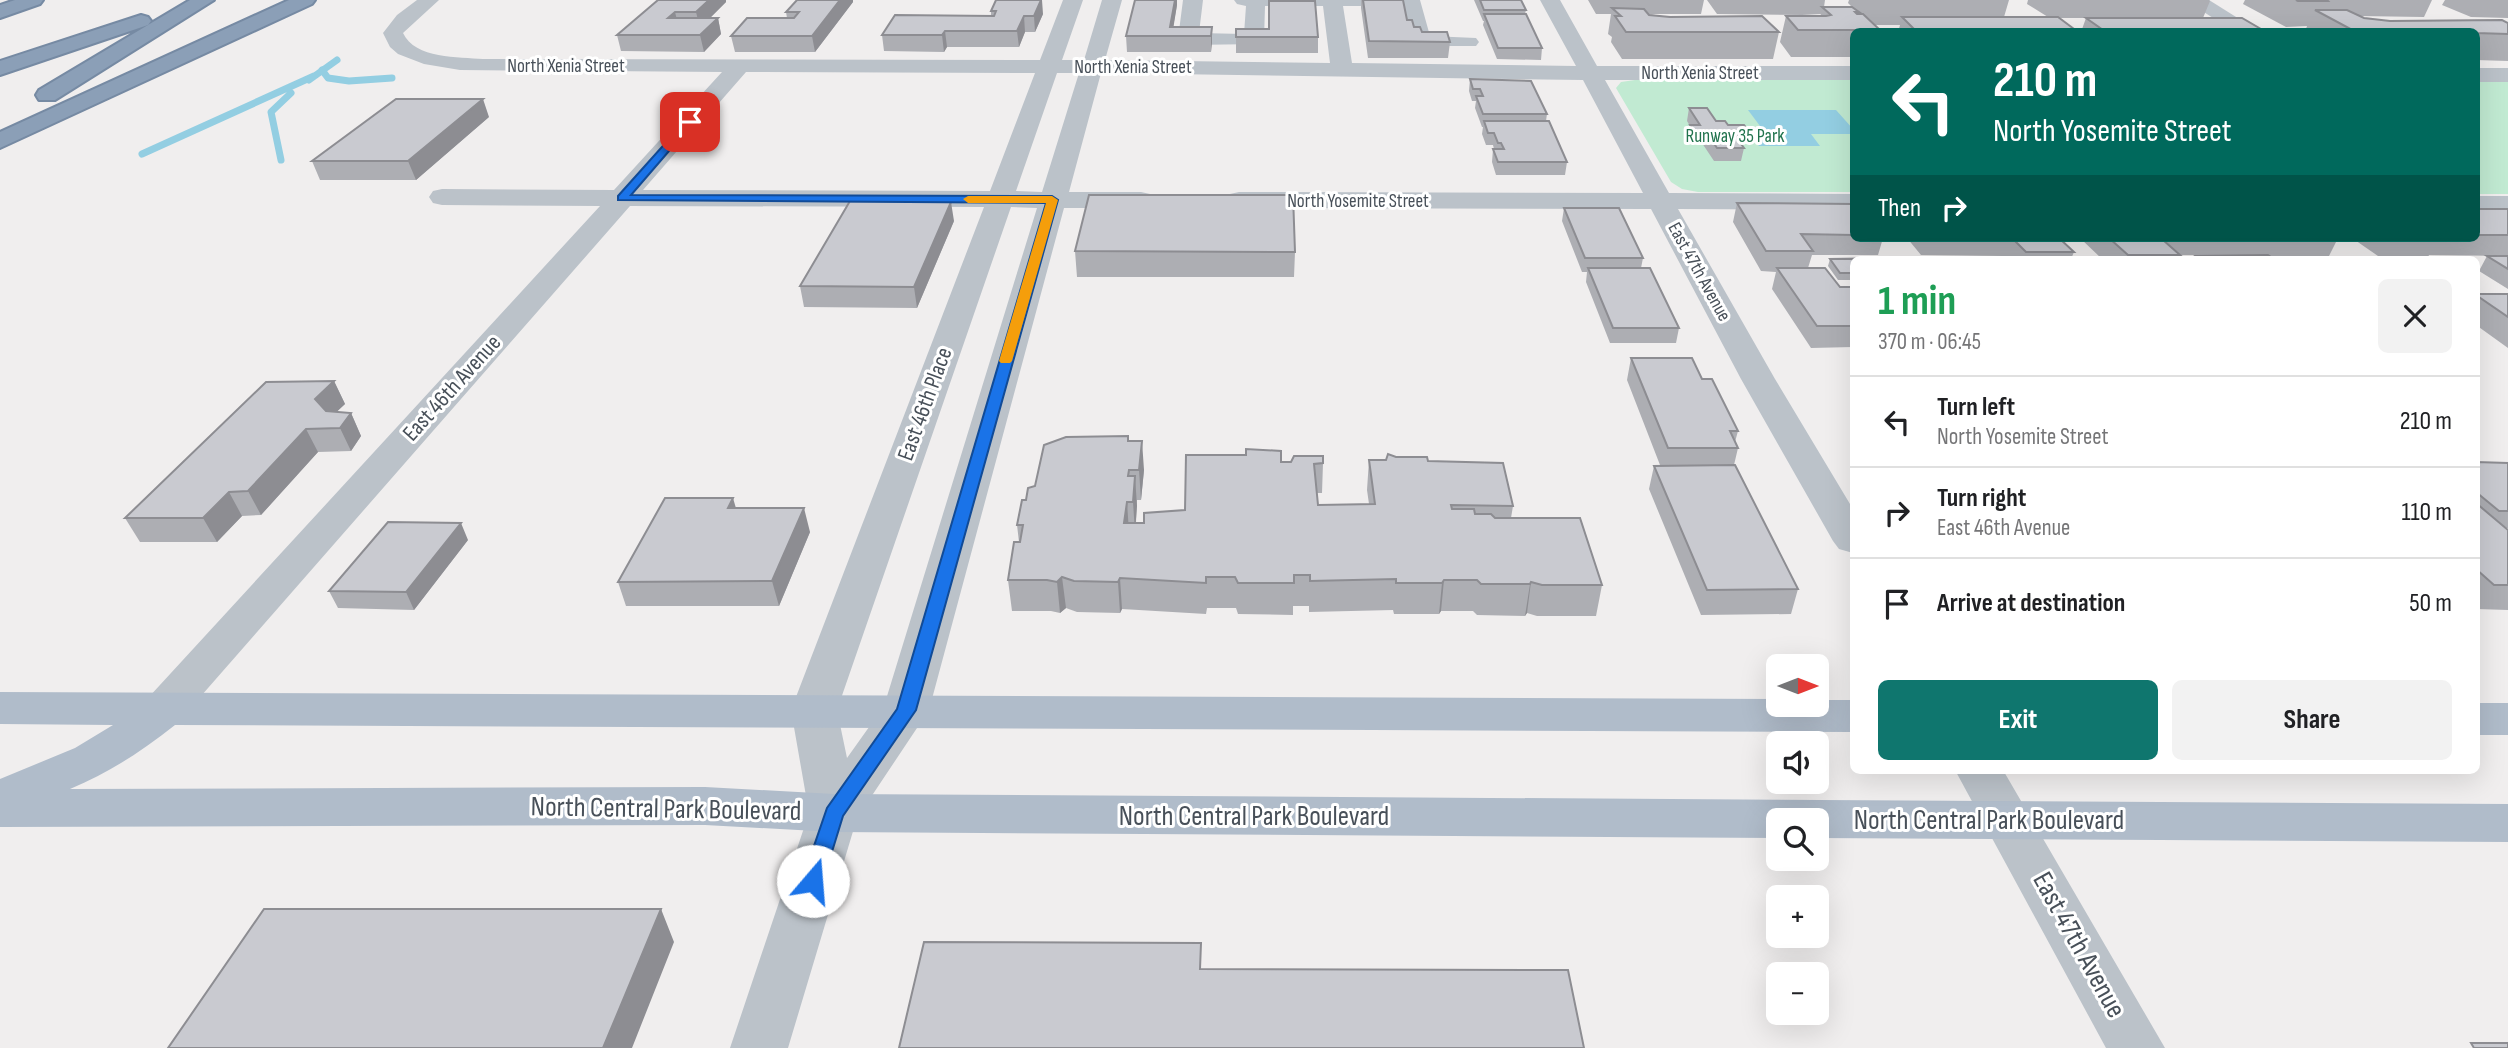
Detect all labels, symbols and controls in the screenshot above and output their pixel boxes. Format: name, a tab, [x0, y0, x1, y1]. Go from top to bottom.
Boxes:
text: 210 m	[1993, 52, 2097, 111]
street label: North Xenia Street	[507, 55, 625, 78]
street label: North Xenia Street	[1074, 56, 1192, 79]
icon: left	[1878, 56, 1969, 147]
street label: North Xenia Street	[1641, 62, 1759, 85]
pin	[660, 92, 720, 152]
icon: arrive	[671, 103, 709, 141]
text: North Yosemite Street	[1993, 112, 2232, 151]
park label: Runway 35 Park	[1685, 125, 1785, 148]
icon: right	[1935, 189, 1973, 227]
street label: North Yosemite Street	[1287, 190, 1429, 213]
text: Then	[1878, 193, 1921, 224]
street label: East 47th Avenue	[1662, 219, 1736, 325]
text: 1 min	[1878, 276, 1956, 327]
button: close	[2378, 279, 2452, 353]
text: 370 m · 06:45	[1878, 328, 1981, 356]
street label: East 46th Avenue	[397, 329, 507, 447]
street label: East 46th Place	[892, 344, 958, 464]
text: Turn left	[1937, 392, 2015, 423]
icon: left	[1878, 403, 1916, 441]
text: 210 m	[2400, 406, 2452, 437]
text: North Yosemite Street	[1937, 423, 2108, 451]
text: Turn right	[1937, 483, 2026, 514]
icon: right	[1878, 494, 1916, 532]
text: 110 m	[2401, 497, 2452, 528]
text: East 46th Avenue	[1937, 514, 2070, 542]
icon: arrive	[1878, 585, 1916, 623]
text: Arrive at destination	[1937, 588, 2125, 619]
text: 50 m	[2409, 588, 2452, 619]
north arrow	[1766, 654, 1829, 718]
map controls	[1766, 654, 1829, 1025]
button: Exit	[1878, 680, 2158, 760]
button: Share	[2172, 680, 2452, 760]
button: sound	[1766, 731, 1829, 794]
street label: North Central Park Boulevard	[530, 790, 802, 828]
street label: North Central Park Boulevard	[1119, 800, 1389, 833]
street label: North Central Park Boulevard	[1854, 804, 2124, 837]
button: search	[1766, 808, 1829, 871]
position arrow	[776, 844, 850, 918]
street label: East 47th Avenue	[2025, 866, 2133, 1024]
button: +	[1766, 885, 1829, 948]
button: −	[1766, 962, 1829, 1025]

